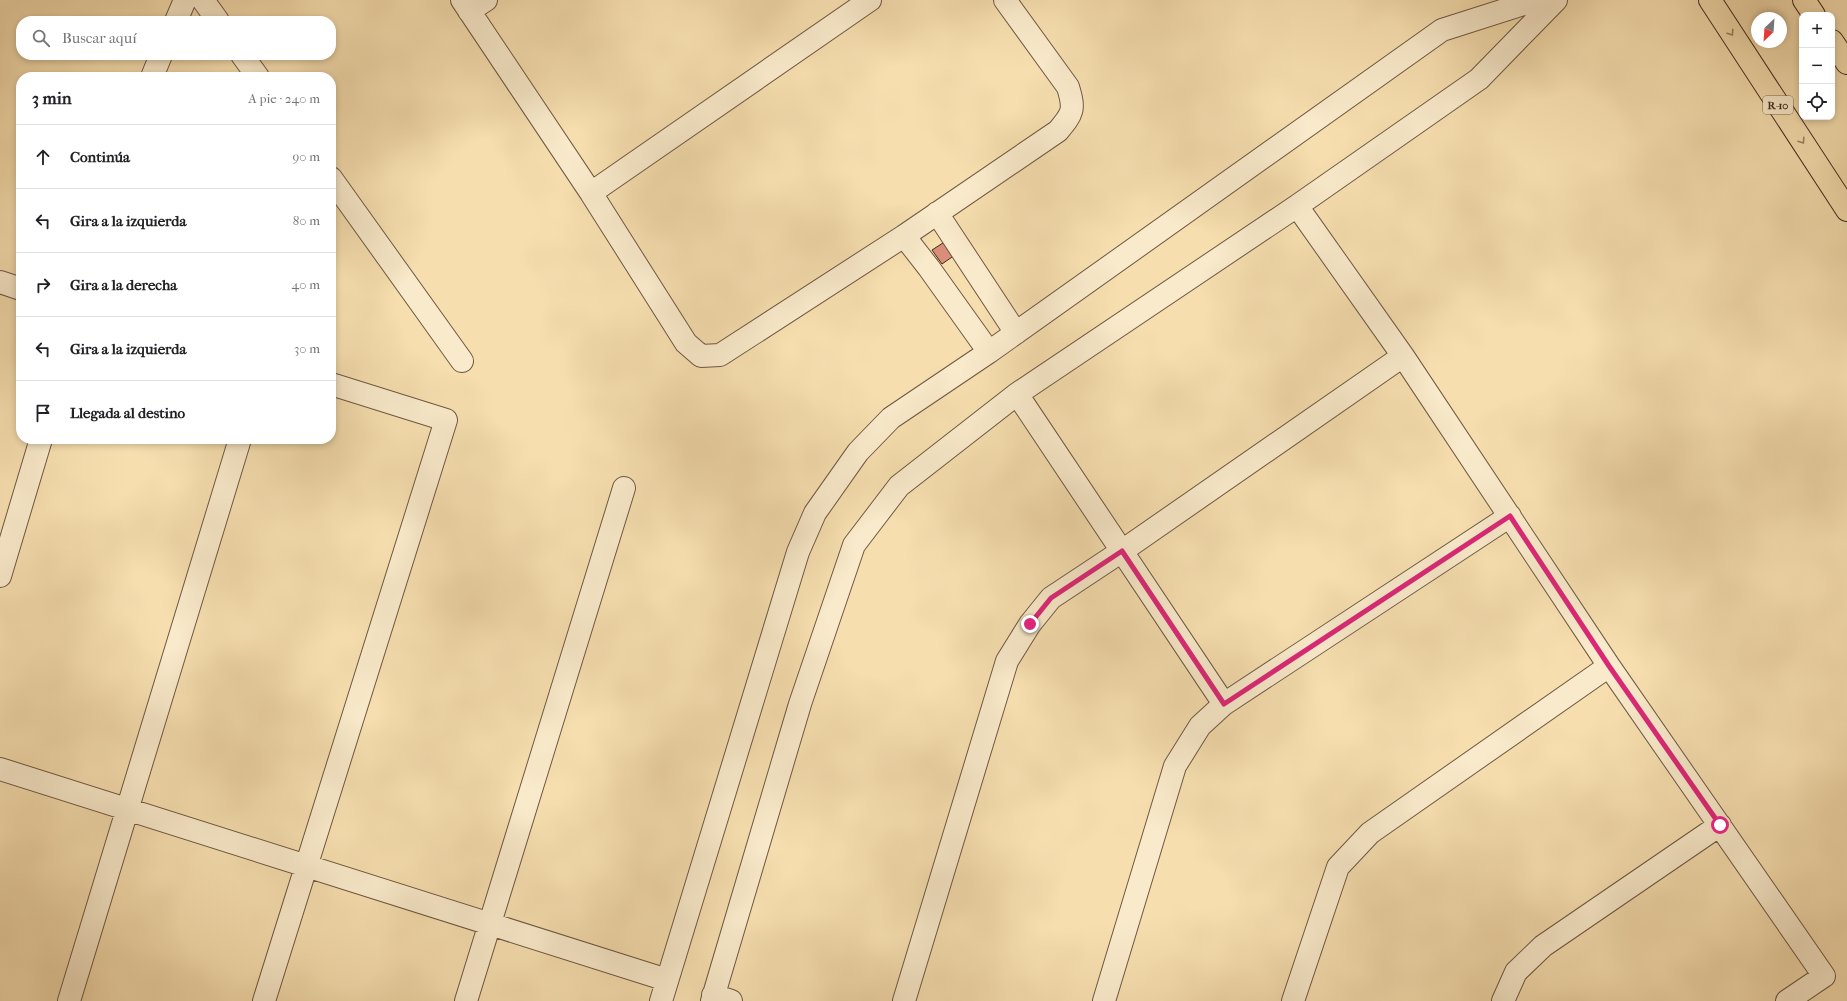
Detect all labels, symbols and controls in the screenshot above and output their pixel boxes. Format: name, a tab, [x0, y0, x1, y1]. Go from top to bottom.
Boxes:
north arrow	[1751, 12, 1787, 48]
map controls	[1799, 12, 1835, 120]
button: +	[1799, 12, 1835, 48]
search box	[16, 16, 336, 60]
icon: search	[30, 27, 52, 49]
one-way arrow	[1726, 28, 1733, 35]
text: Buscar aquí	[62, 29, 137, 47]
button: −	[1799, 48, 1835, 84]
button: locate	[1799, 84, 1835, 120]
text: 3 min	[32, 88, 72, 108]
text: A pie · 240 m	[248, 91, 320, 106]
road number: R-10	[1763, 96, 1793, 114]
one-way arrow	[1797, 137, 1804, 144]
icon: ahead	[32, 146, 54, 168]
text: Continúa	[70, 148, 130, 166]
text: 90 m	[292, 149, 320, 164]
icon: left	[32, 210, 54, 232]
text: Gira a la izquierda	[70, 212, 186, 230]
text: 80 m	[293, 213, 320, 228]
icon: right	[32, 274, 54, 296]
text: Gira a la derecha	[70, 276, 177, 294]
text: 40 m	[292, 277, 320, 292]
icon: left	[32, 338, 54, 360]
text: Gira a la izquierda	[70, 340, 186, 358]
text: 30 m	[294, 341, 320, 356]
icon: arrive	[32, 402, 54, 424]
text: Llegada al destino	[70, 404, 185, 422]
route end	[1021, 615, 1039, 633]
route start	[1711, 816, 1729, 834]

